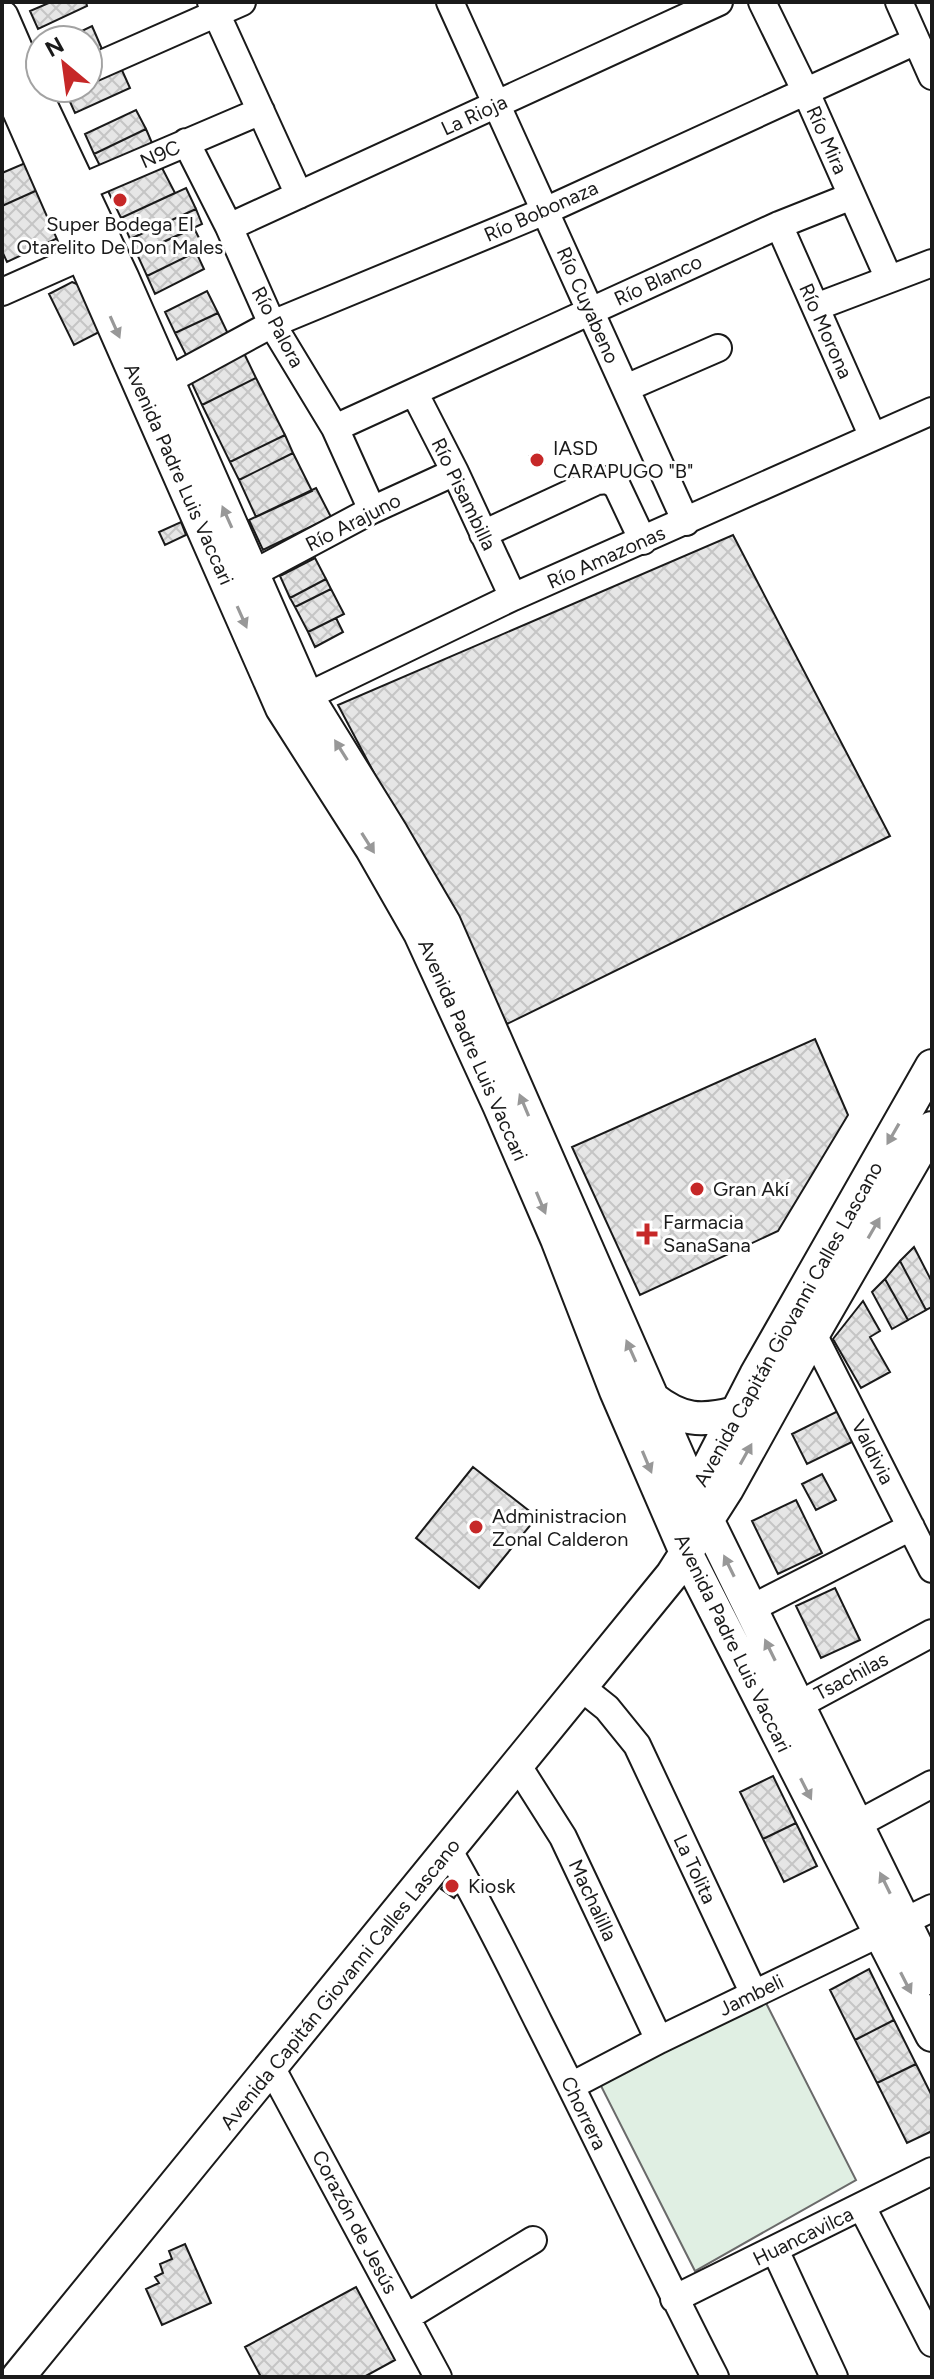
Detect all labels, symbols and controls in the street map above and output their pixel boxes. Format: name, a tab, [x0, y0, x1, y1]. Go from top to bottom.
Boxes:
north arrow	[24, 24, 104, 104]
text: N	[41, 31, 69, 63]
street label: La Rioja	[437, 89, 511, 141]
street label: Río Mira	[801, 102, 853, 178]
street label: N9C	[136, 135, 184, 173]
street label: Río Bobonaza	[480, 175, 602, 247]
marker: Super Bodega El Otarelito De Don Males	[111, 191, 129, 209]
place label: Super Bodega El Otarelito De Don Males	[17, 212, 223, 259]
street label: Río Cuyabeno	[552, 243, 624, 367]
street label: Río Blanco	[610, 249, 706, 311]
street label: Río Morona	[794, 280, 858, 382]
street label: Río Palora	[247, 282, 309, 372]
one-way arrow	[109, 315, 122, 339]
street label: Avenida Padre Luis Vaccari	[119, 360, 239, 588]
street label: Río Pisambilla	[427, 434, 501, 554]
place label: IASD CARAPUGO "B"	[553, 436, 693, 483]
marker: IASD CARAPUGO "B"	[528, 451, 546, 469]
street label: Río Arajuno	[301, 488, 405, 556]
one-way arrow	[220, 505, 234, 529]
street label: Río Amazonas	[543, 520, 669, 594]
one-way arrow	[235, 605, 249, 628]
one-way arrow	[333, 740, 348, 761]
one-way arrow	[361, 832, 375, 854]
street label: Avenida Padre Luis Vaccari	[413, 936, 533, 1164]
one-way arrow	[518, 1093, 531, 1117]
one-way arrow	[886, 1123, 900, 1145]
street label: Avenida Capitán Giovanni Calles Lascano	[688, 1157, 888, 1491]
place label: Gran Akí	[713, 1177, 790, 1201]
marker: Gran Akí	[688, 1180, 706, 1198]
one-way arrow	[535, 1191, 548, 1215]
place label: Farmacia SanaSana	[663, 1210, 751, 1257]
one-way arrow	[867, 1217, 881, 1239]
marker: Farmacia SanaSana	[638, 1225, 656, 1243]
one-way arrow	[625, 1340, 638, 1363]
street label: Valdivia	[847, 1416, 899, 1488]
one-way arrow	[740, 1443, 753, 1466]
one-way arrow	[640, 1450, 653, 1473]
place label: Administracion Zonal Calderon	[492, 1504, 628, 1551]
marker: Administracion Zonal Calderon	[467, 1518, 485, 1536]
street label: Avenida Padre Luis Vaccari	[670, 1530, 796, 1756]
one-way arrow	[722, 1554, 736, 1577]
one-way arrow	[763, 1639, 777, 1662]
street label: Tsachilas	[810, 1647, 892, 1705]
one-way arrow	[799, 1778, 813, 1801]
street label: La Tolita	[669, 1831, 721, 1907]
street label: Avenida Capitán Giovanni Calles Lascano	[215, 1834, 465, 2134]
street label: Machalilla	[564, 1855, 622, 1945]
one-way arrow	[878, 1872, 892, 1895]
place label: Kiosk	[468, 1874, 516, 1898]
marker: Kiosk	[443, 1877, 461, 1895]
street label: Jambeli	[715, 1969, 787, 2021]
one-way arrow	[899, 1972, 912, 1995]
street label: Chorrera	[556, 2072, 612, 2154]
street label: Corazón de Jesús	[307, 2146, 403, 2298]
street label: Huancavilca	[749, 2201, 857, 2271]

